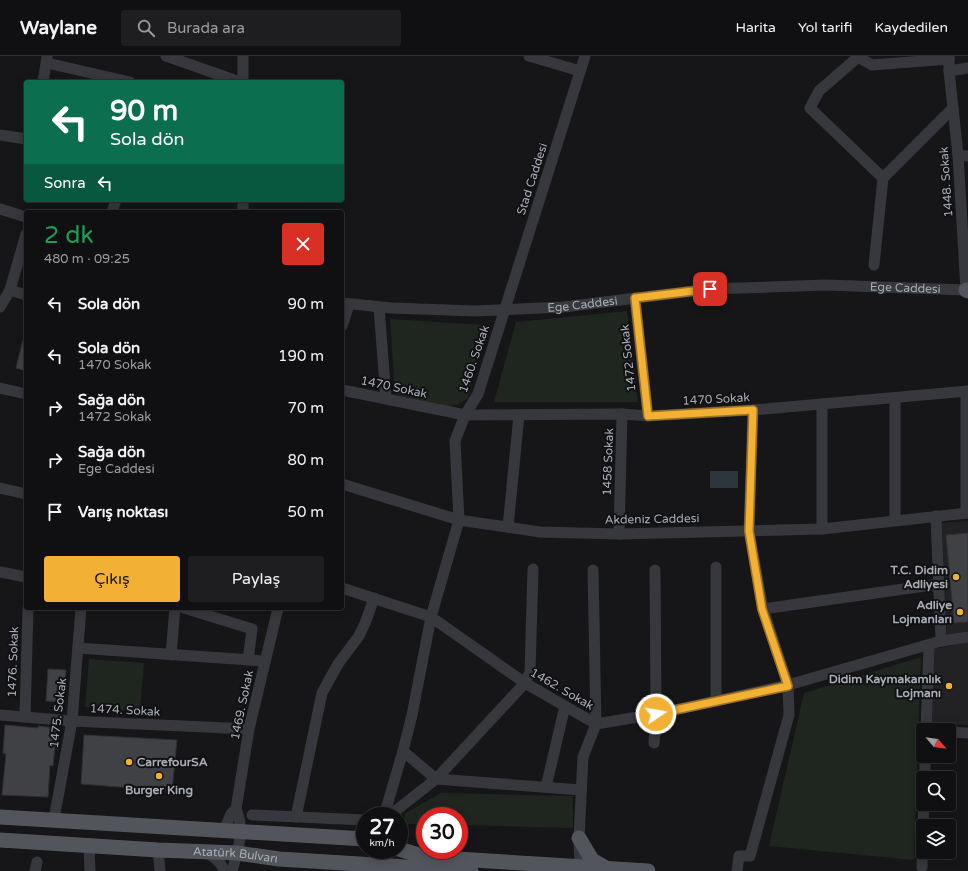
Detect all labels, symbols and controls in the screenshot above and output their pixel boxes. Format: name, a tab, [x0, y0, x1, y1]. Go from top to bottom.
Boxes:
search box	[121, 10, 401, 46]
text: Waylane	[20, 17, 97, 39]
icon: search	[135, 17, 157, 39]
text: Burada ara	[167, 19, 245, 37]
text: Harita	[735, 19, 776, 36]
text: Yol tarifi	[798, 19, 852, 36]
text: Kaydedilen	[874, 19, 948, 36]
text: 90 m	[110, 94, 178, 128]
icon: left	[44, 96, 96, 148]
text: Sola dön	[110, 128, 185, 150]
street label: Stad Caddesi	[514, 141, 550, 217]
street label: 1448. Sokak	[937, 146, 955, 218]
icon: left	[94, 172, 116, 194]
text: Sonra	[44, 174, 86, 192]
text: 2 dk	[44, 221, 94, 250]
button: close	[282, 223, 324, 265]
text: 480 m · 09:25	[44, 251, 130, 267]
pin	[693, 272, 727, 306]
icon: arrive	[699, 278, 721, 300]
street label: Ege Caddesi	[870, 280, 941, 296]
icon: left	[44, 293, 66, 315]
street label: Ege Caddesi	[547, 293, 618, 315]
text: Sola dön	[78, 295, 140, 313]
text: 90 m	[287, 295, 324, 313]
street label: 1460. Sokak	[456, 323, 492, 395]
street label: 1472 Sokak	[617, 323, 638, 392]
text: Sola dön	[78, 339, 140, 357]
icon: left	[44, 345, 66, 367]
text: 190 m	[278, 347, 324, 365]
text: 1470 Sokak	[78, 357, 151, 373]
street label: 1470 Sokak	[359, 373, 429, 401]
street label: 1470 Sokak	[682, 390, 751, 408]
text: Sağa dön	[78, 391, 145, 409]
icon: right	[44, 397, 66, 419]
text: 70 m	[287, 399, 324, 417]
text: 1472 Sokak	[78, 409, 151, 425]
street label: 1458 Sokak	[600, 427, 616, 496]
text: Sağa dön	[78, 443, 145, 461]
icon: right	[44, 449, 66, 471]
text: 80 m	[287, 451, 324, 469]
text: Ege Caddesi	[78, 461, 155, 477]
icon: arrive	[44, 501, 66, 523]
text: Varış noktası	[78, 503, 168, 521]
text: 50 m	[287, 503, 324, 521]
street label: Akdeniz Caddesi	[604, 511, 700, 527]
button: Çıkış	[44, 556, 180, 602]
button: Paylaş	[188, 556, 324, 602]
place label: T.C. Didim Adliyesi	[889, 563, 948, 592]
marker: T.C. Didim Adliyesi	[951, 572, 961, 582]
place label: Adliye Lojmanları	[892, 598, 952, 627]
marker: Adliye Lojmanları	[955, 607, 965, 617]
street label: 1476. Sokak	[5, 626, 21, 698]
street label: 1462. Sokak	[528, 665, 597, 713]
street label: 1469. Sokak	[228, 668, 256, 741]
place label: Didim Kaymakamlık Lojmanı	[829, 672, 941, 701]
street label: 1475. Sokak	[47, 677, 69, 749]
marker: Didim Kaymakamlık Lojmanı	[944, 681, 954, 691]
position arrow	[635, 693, 677, 735]
street label: 1474. Sokak	[89, 701, 161, 719]
north arrow	[916, 723, 956, 763]
map controls	[916, 723, 956, 859]
place label: CarrefourSA	[137, 755, 208, 769]
marker: CarrefourSA	[124, 757, 134, 767]
marker: Burger King	[154, 771, 164, 781]
button: search	[916, 771, 956, 811]
place label: Burger King	[125, 783, 193, 798]
speed limit sign: 30	[416, 807, 468, 859]
text: 27	[369, 816, 395, 840]
button: layers	[916, 819, 956, 859]
text: km/h	[369, 837, 395, 849]
street label: Atatürk Bulvarı	[193, 844, 279, 866]

